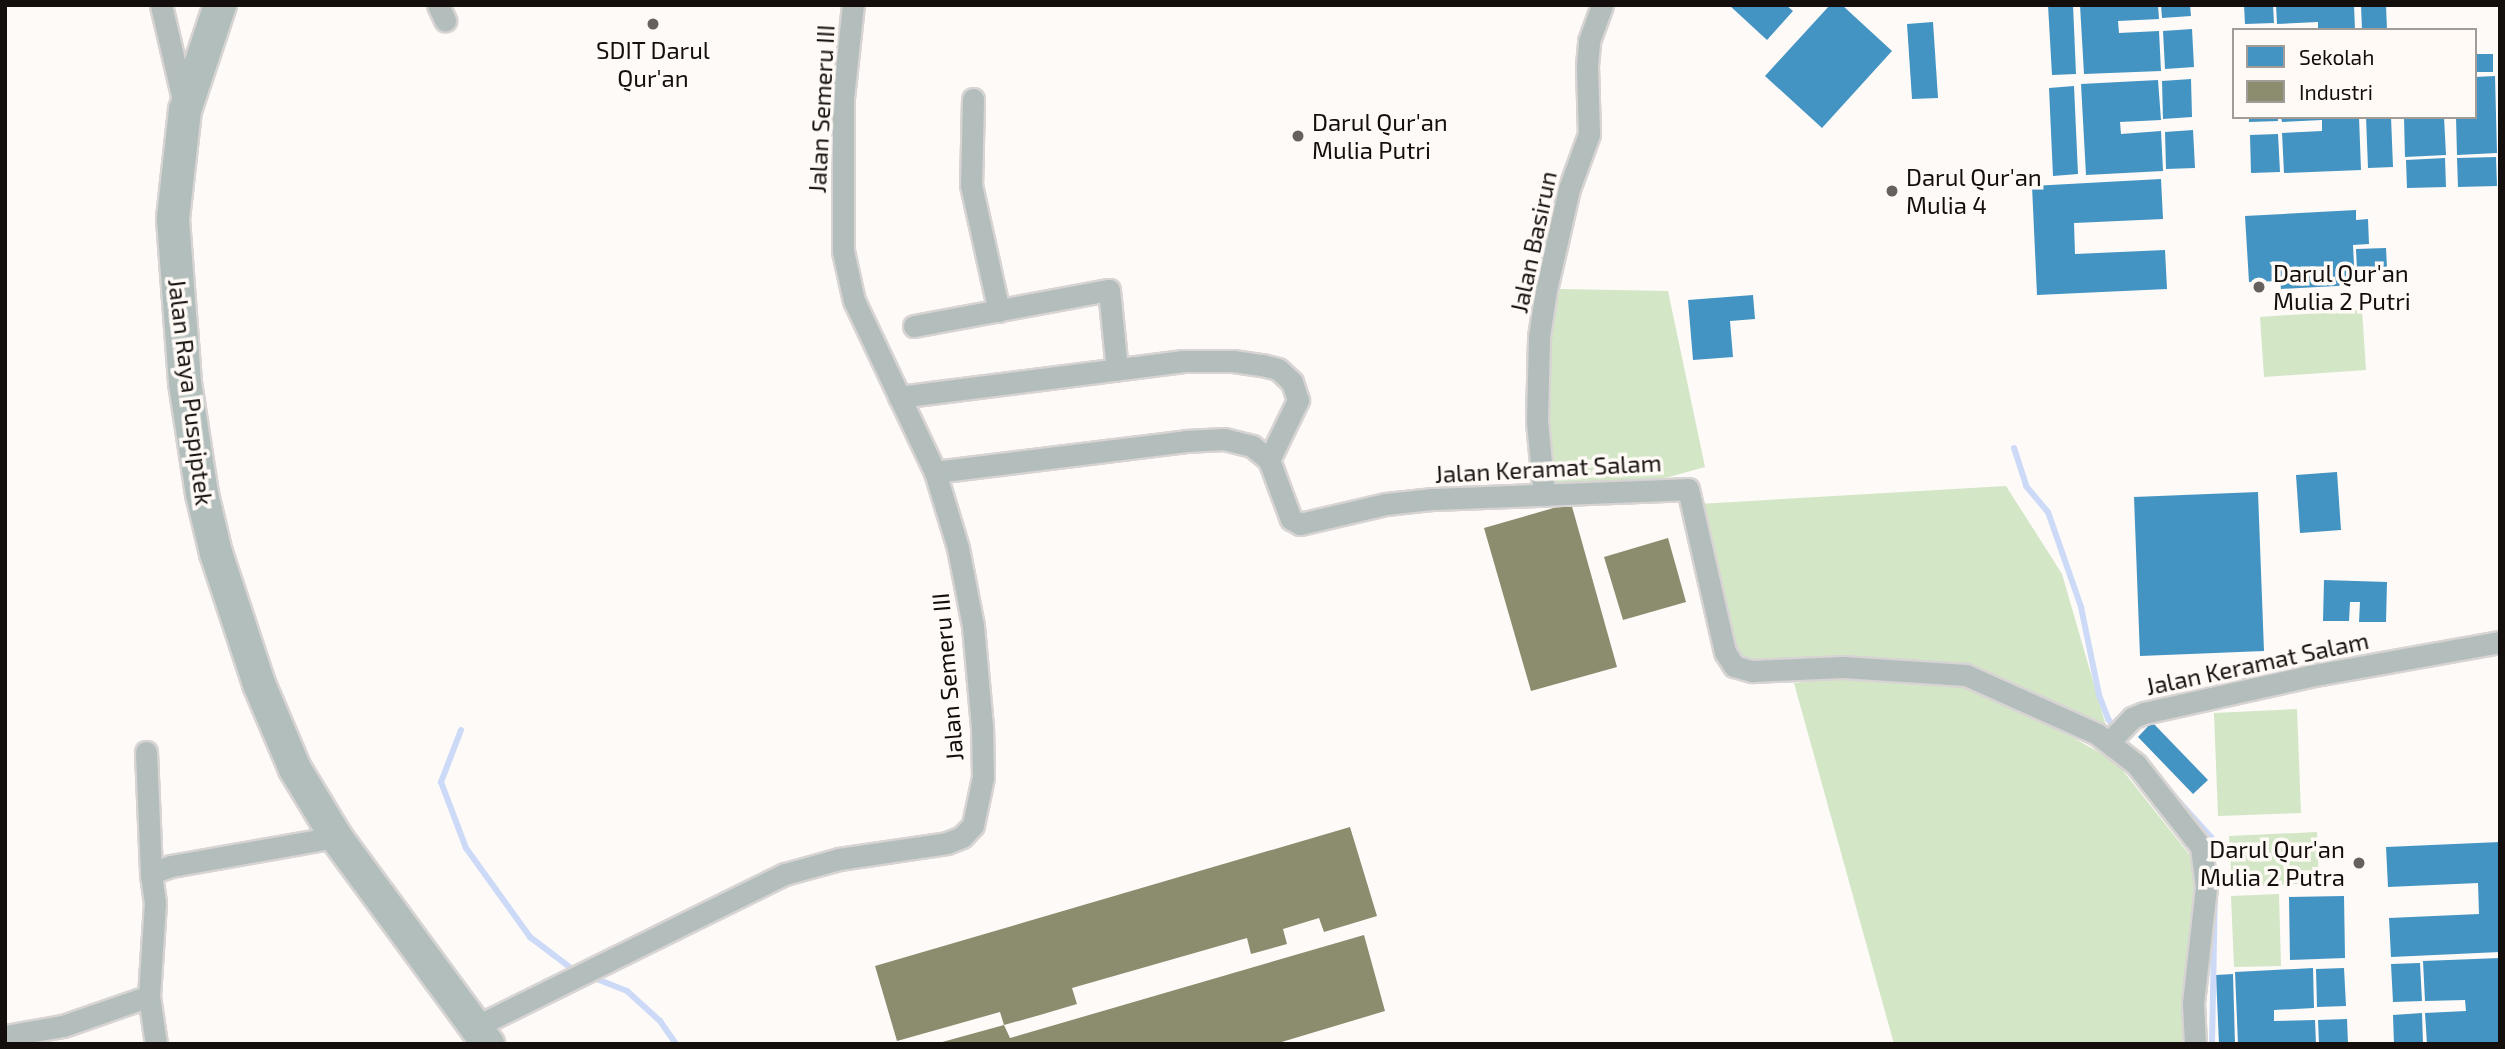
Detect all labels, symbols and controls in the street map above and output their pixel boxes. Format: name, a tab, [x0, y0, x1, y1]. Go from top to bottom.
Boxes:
marker: SDIT Darul Qur'an	[645, 16, 661, 32]
street label: Jalan Semeru III	[802, 24, 840, 194]
legend	[2232, 28, 2477, 119]
place label: SDIT Darul Qur'an	[596, 36, 710, 92]
text: Sekolah	[2299, 44, 2374, 69]
text: Industri	[2299, 79, 2373, 104]
place label: Darul Qur'an Mulia Putri	[1312, 108, 1448, 164]
marker: Darul Qur'an Mulia Putri	[1290, 128, 1306, 144]
place label: Darul Qur'an Mulia 4	[1906, 163, 2042, 219]
street label: Jalan Basirun	[1504, 168, 1562, 316]
marker: Darul Qur'an Mulia 4	[1884, 183, 1900, 199]
place label: Darul Qur'an Mulia 2 Putri	[2273, 259, 2411, 315]
street label: Jalan Raya Puspiptek	[163, 277, 219, 507]
marker: Darul Qur'an Mulia 2 Putri	[2251, 279, 2267, 295]
street label: Jalan Keramat Salam	[1434, 448, 1662, 488]
street label: Jalan Semeru III	[925, 592, 969, 762]
street label: Jalan Keramat Salam	[2143, 625, 2371, 701]
place label: Darul Qur'an Mulia 2 Putra	[2200, 835, 2345, 891]
marker: Darul Qur'an Mulia 2 Putra	[2351, 855, 2367, 871]

